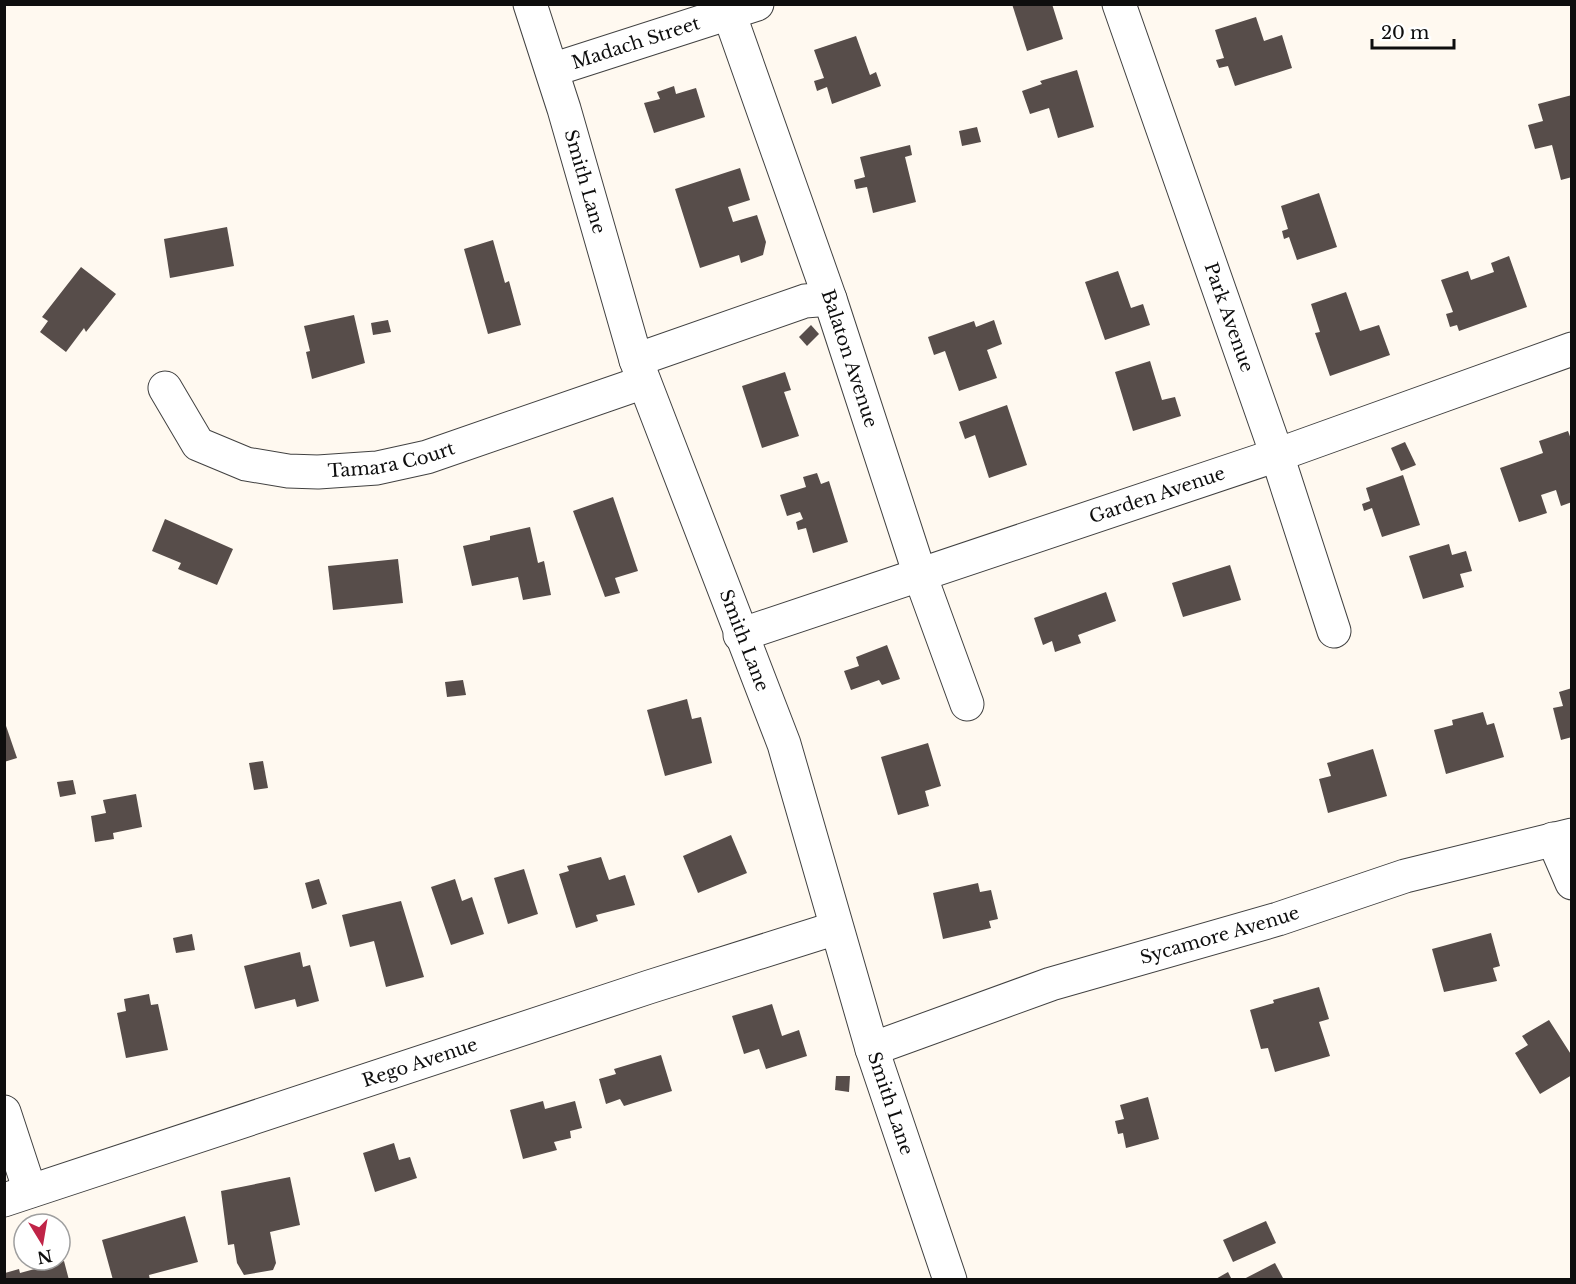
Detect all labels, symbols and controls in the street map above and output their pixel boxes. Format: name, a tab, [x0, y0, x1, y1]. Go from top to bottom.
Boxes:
street label: Madach Street	[569, 12, 703, 74]
scale bar	[1372, 12, 1454, 50]
text: 20 m	[1381, 22, 1429, 44]
street label: Smith Lane	[559, 127, 610, 236]
street label: Park Avenue	[1199, 260, 1258, 375]
street label: Balaton Avenue	[817, 287, 882, 430]
street label: Tamara Court	[327, 437, 458, 482]
street label: Garden Avenue	[1086, 462, 1228, 528]
street label: Smith Lane	[715, 586, 774, 694]
street label: Sycamore Avenue	[1137, 902, 1302, 969]
street label: Rego Avenue	[360, 1033, 480, 1092]
street label: Smith Lane	[863, 1049, 918, 1158]
north arrow	[12, 1212, 72, 1272]
text: N	[36, 1245, 54, 1268]

